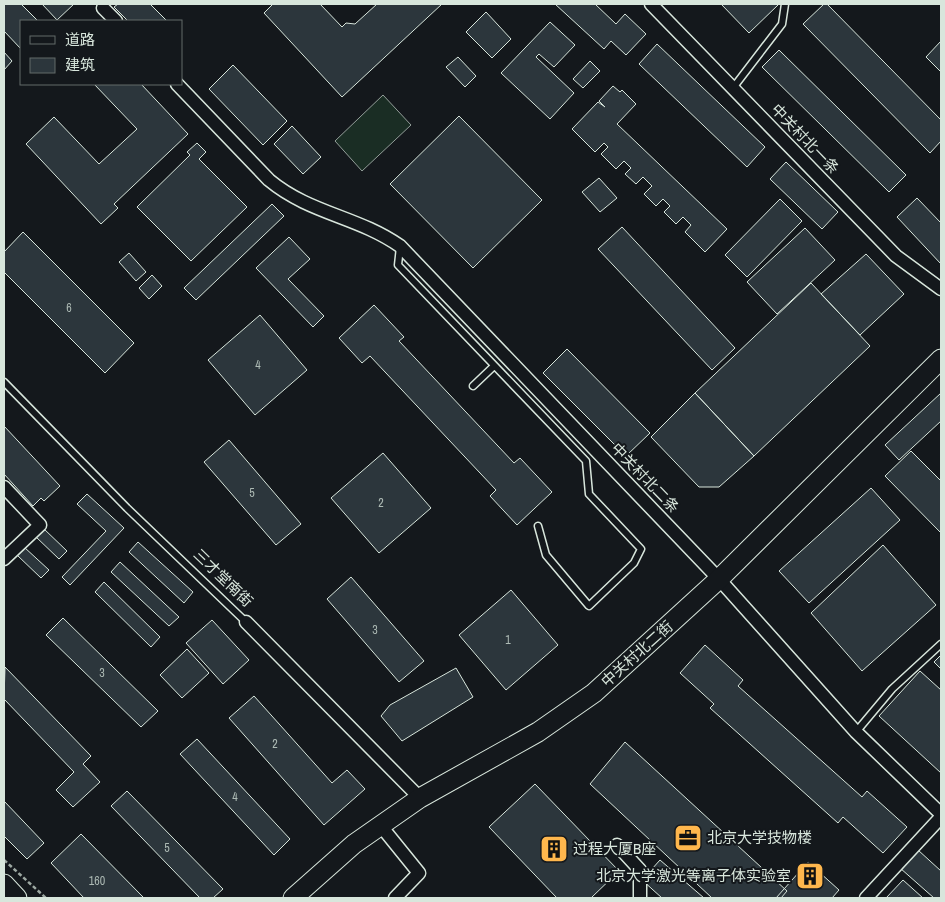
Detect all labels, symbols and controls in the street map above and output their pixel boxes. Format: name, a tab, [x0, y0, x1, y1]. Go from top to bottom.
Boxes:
legend	[20, 20, 182, 85]
text: 道路	[65, 29, 95, 50]
text: 建筑	[65, 54, 95, 75]
street label: 中关村北一条	[767, 99, 844, 178]
house number: 6	[66, 300, 72, 316]
house number: 4	[255, 357, 261, 373]
street label: 中关村北二条	[607, 438, 684, 517]
house number: 5	[249, 485, 255, 501]
house number: 2	[378, 495, 384, 511]
street label: 三才堂南街	[189, 544, 258, 611]
street label: 中关村北二街	[596, 616, 677, 692]
house number: 3	[372, 622, 378, 638]
house number: 1	[505, 632, 511, 648]
house number: 3	[99, 665, 105, 681]
house number: 2	[272, 736, 278, 752]
house number: 4	[232, 789, 238, 805]
office icon: 北京大学技物楼	[673, 823, 703, 853]
place label: 北京大学技物楼	[707, 827, 812, 848]
building icon: 过程大厦B座	[539, 834, 569, 864]
place label: 过程大厦B座	[573, 838, 656, 859]
house number: 5	[164, 840, 170, 856]
building icon: 北京大学激光等离子体实验室	[795, 861, 825, 891]
place label: 北京大学激光等离子体实验室	[596, 865, 791, 886]
house number: 160	[89, 873, 105, 889]

